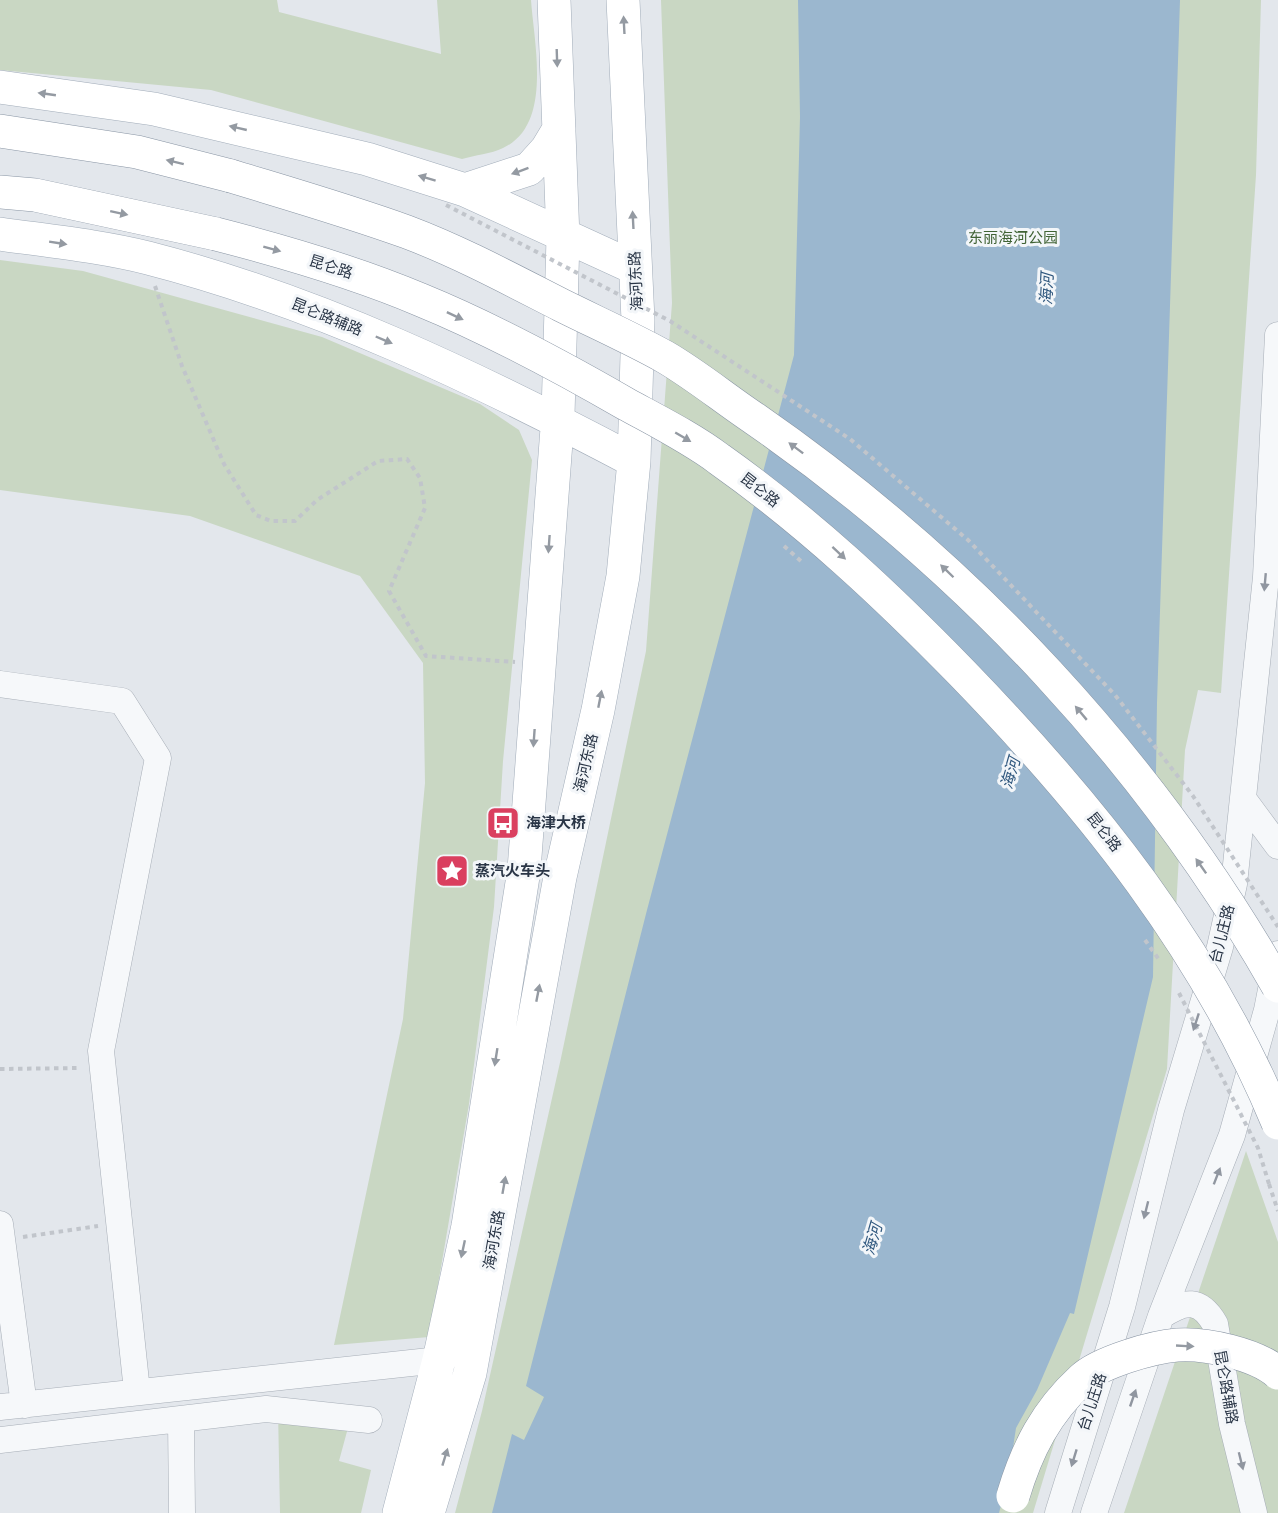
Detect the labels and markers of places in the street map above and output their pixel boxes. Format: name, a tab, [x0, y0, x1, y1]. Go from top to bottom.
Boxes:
bus stop icon: 海津大桥	[485, 805, 521, 841]
place label: 海津大桥	[526, 814, 586, 832]
place icon: 蒸汽火车头	[434, 853, 470, 889]
place label: 蒸汽火车头	[475, 862, 550, 880]

